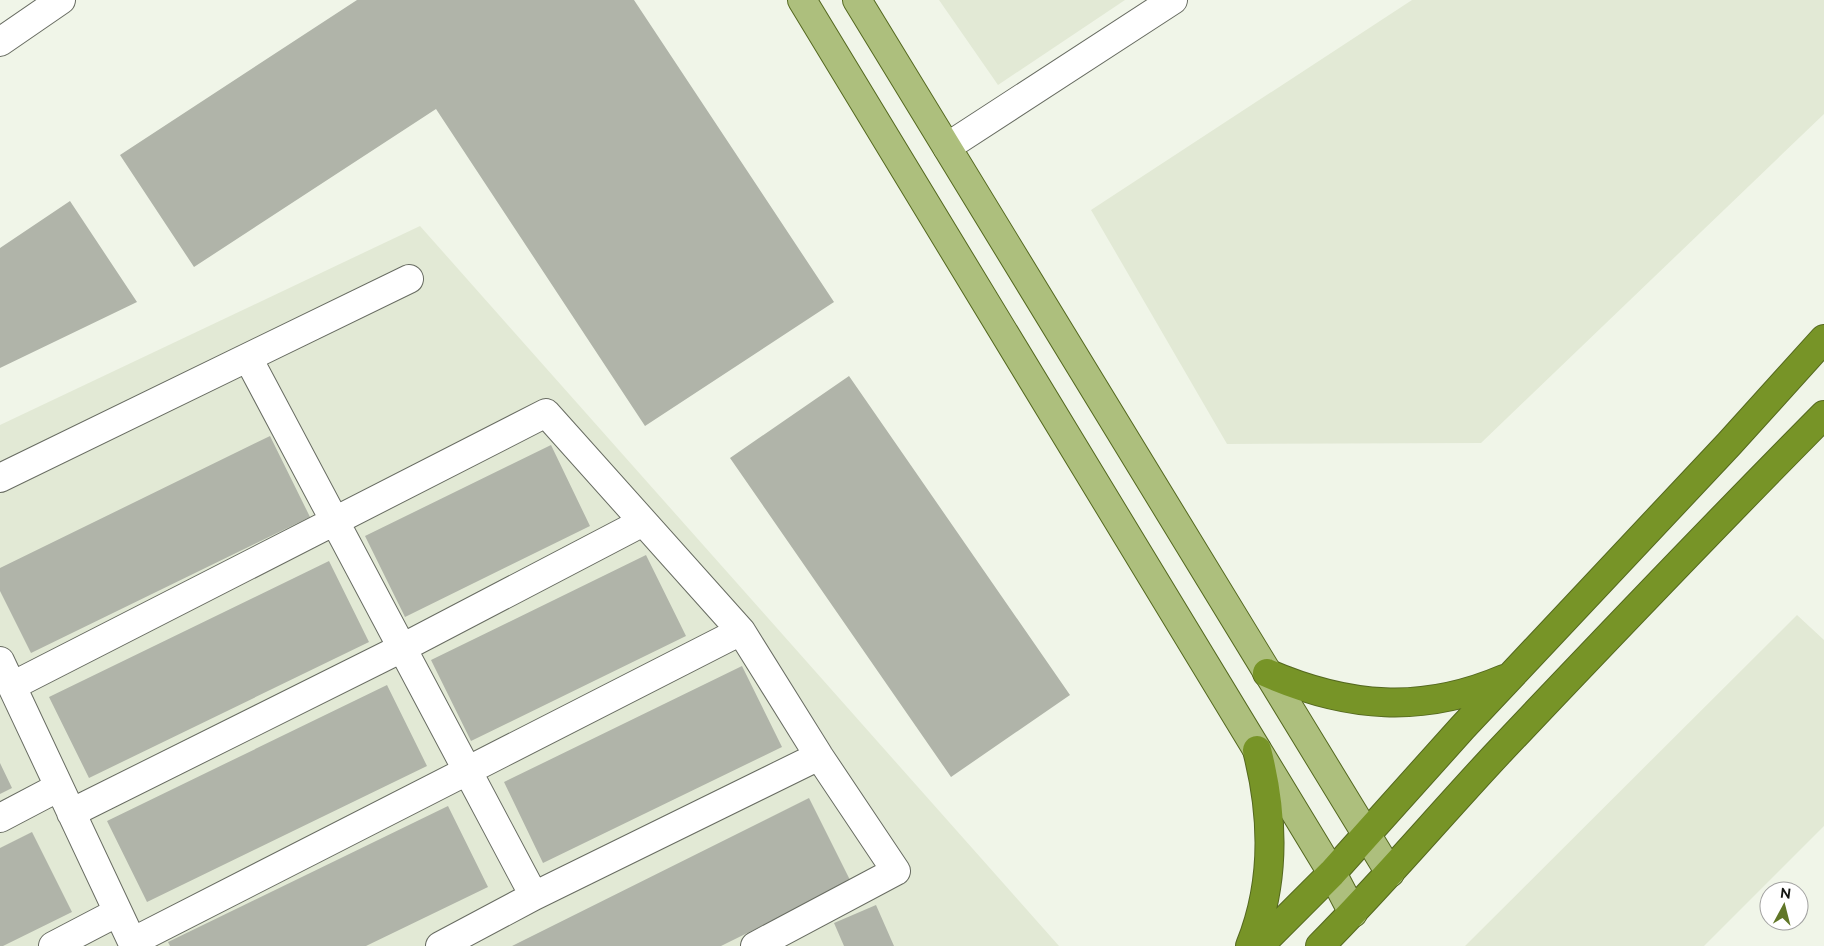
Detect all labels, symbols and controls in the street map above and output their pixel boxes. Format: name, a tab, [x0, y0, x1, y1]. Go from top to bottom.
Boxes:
north arrow	[1759, 881, 1809, 931]
text: N	[1779, 885, 1792, 902]

